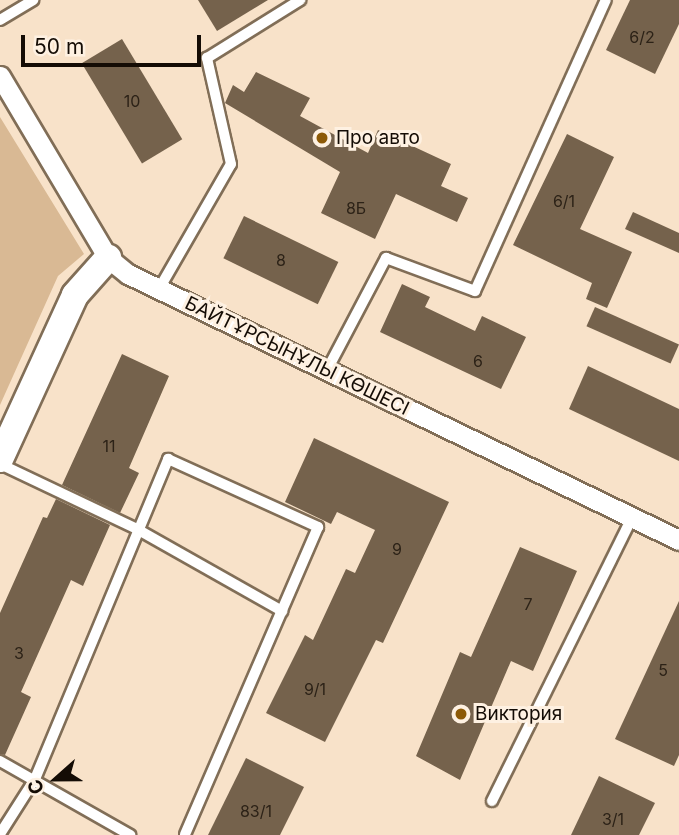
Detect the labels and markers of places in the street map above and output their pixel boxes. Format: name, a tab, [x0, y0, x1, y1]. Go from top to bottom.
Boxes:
place label: Про авто	[336, 127, 420, 149]
marker: Про авто	[314, 130, 330, 146]
place label: Виктория	[475, 703, 562, 725]
marker: Виктория	[453, 706, 469, 722]

